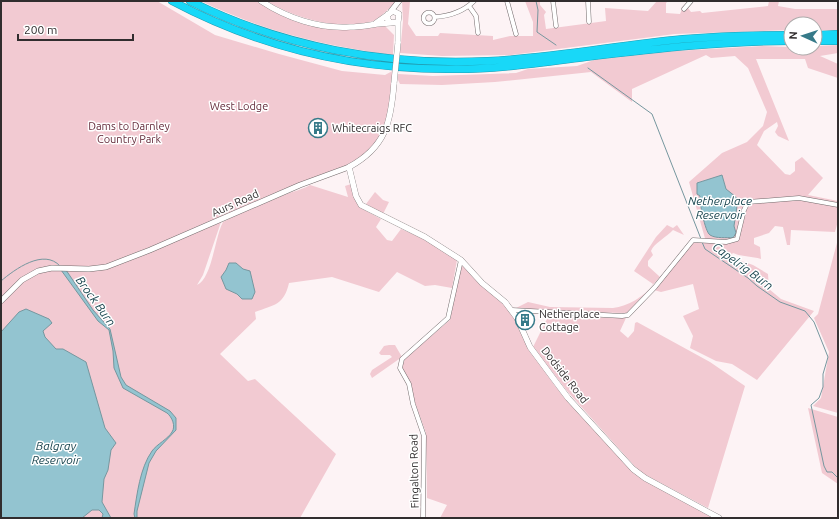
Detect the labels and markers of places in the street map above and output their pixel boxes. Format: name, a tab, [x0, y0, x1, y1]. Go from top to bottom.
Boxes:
building icon: Whitecraigs RFC	[307, 117, 329, 139]
place label: Whitecraigs RFC	[332, 122, 412, 134]
place label: Netherplace Cottage	[539, 308, 600, 333]
building icon: Netherplace Cottage	[514, 309, 536, 331]

